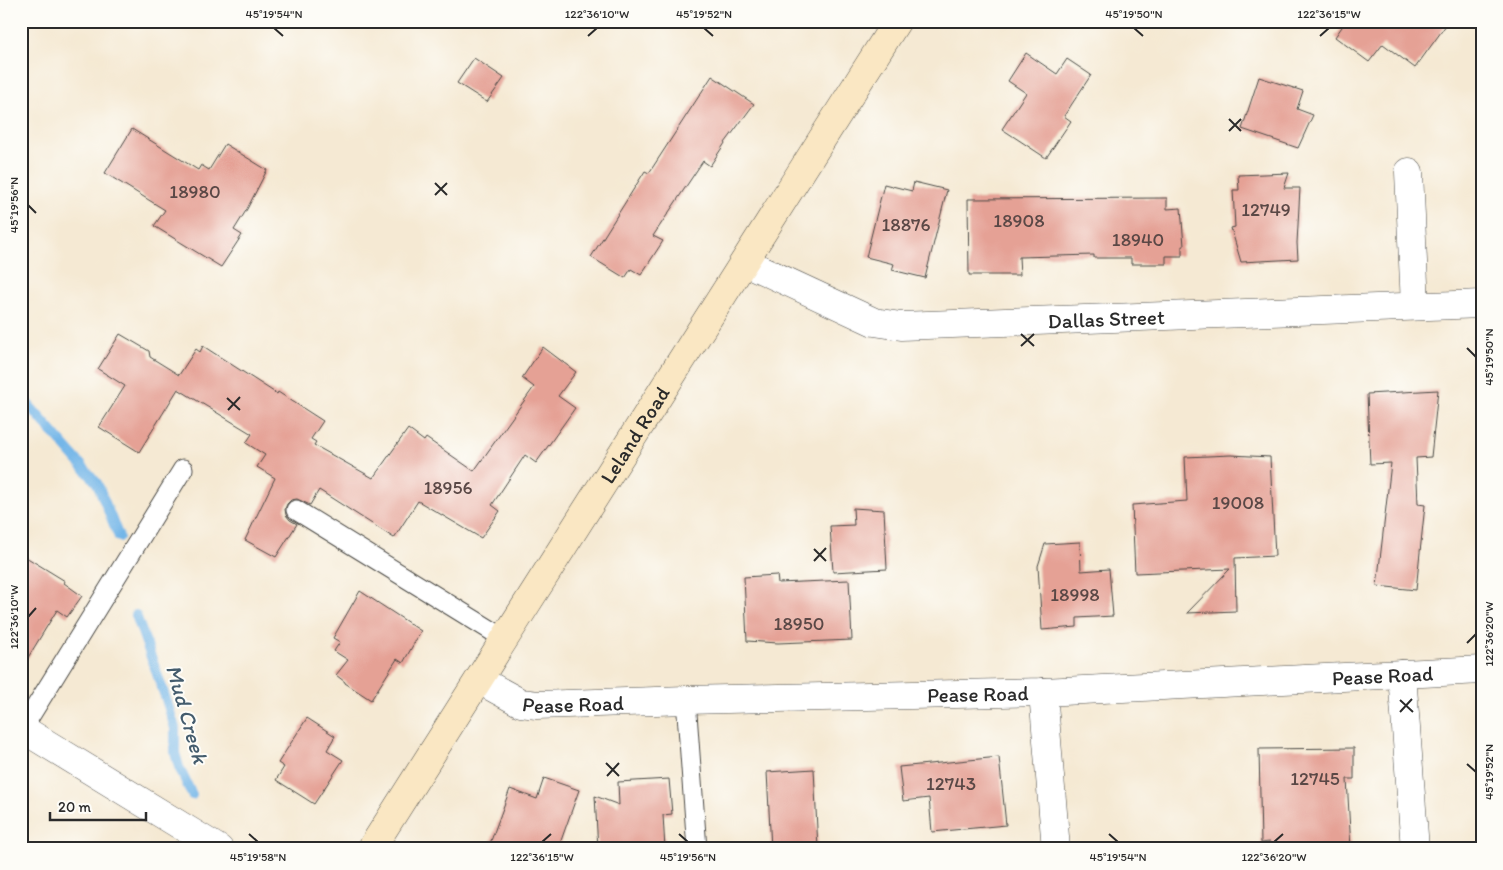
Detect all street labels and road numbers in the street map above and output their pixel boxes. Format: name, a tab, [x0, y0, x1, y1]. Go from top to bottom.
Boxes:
street label: Dallas Street	[1047, 304, 1165, 333]
street label: Leland Road	[594, 381, 675, 488]
street label: Pease Road	[1331, 660, 1434, 690]
street label: Pease Road	[927, 680, 1029, 707]
street label: Pease Road	[521, 690, 624, 718]

